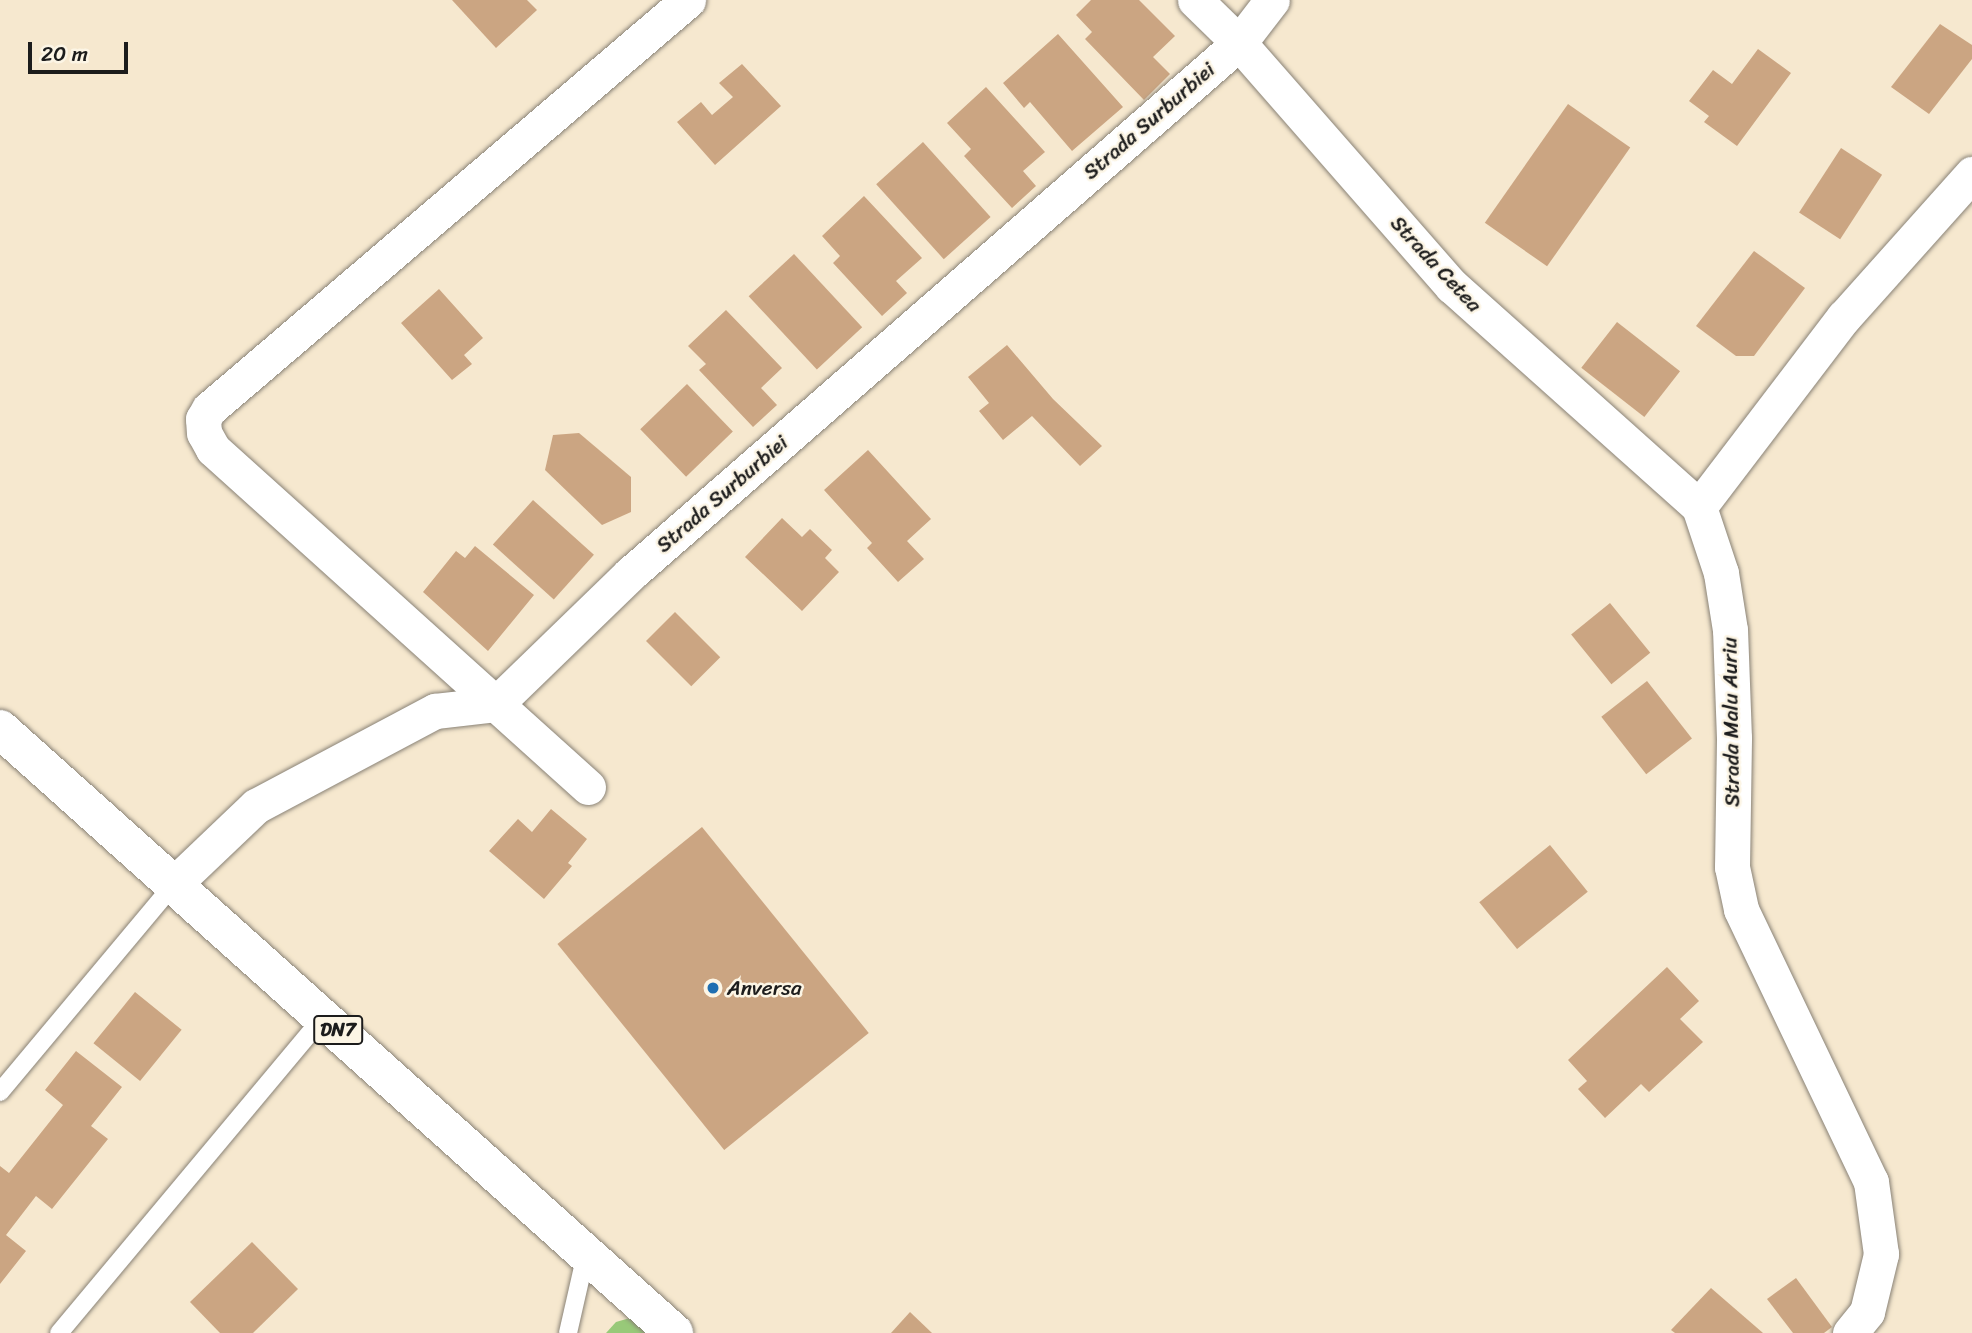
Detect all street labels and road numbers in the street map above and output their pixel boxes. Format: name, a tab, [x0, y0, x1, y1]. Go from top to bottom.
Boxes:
street label: Strada Surburbiei	[1078, 57, 1220, 185]
street label: Strada Cetea	[1385, 210, 1487, 318]
street label: Strada Surburbiei	[651, 430, 793, 558]
street label: Strada Malu Auriu	[1717, 637, 1745, 807]
road number: DN7	[312, 1014, 364, 1046]

